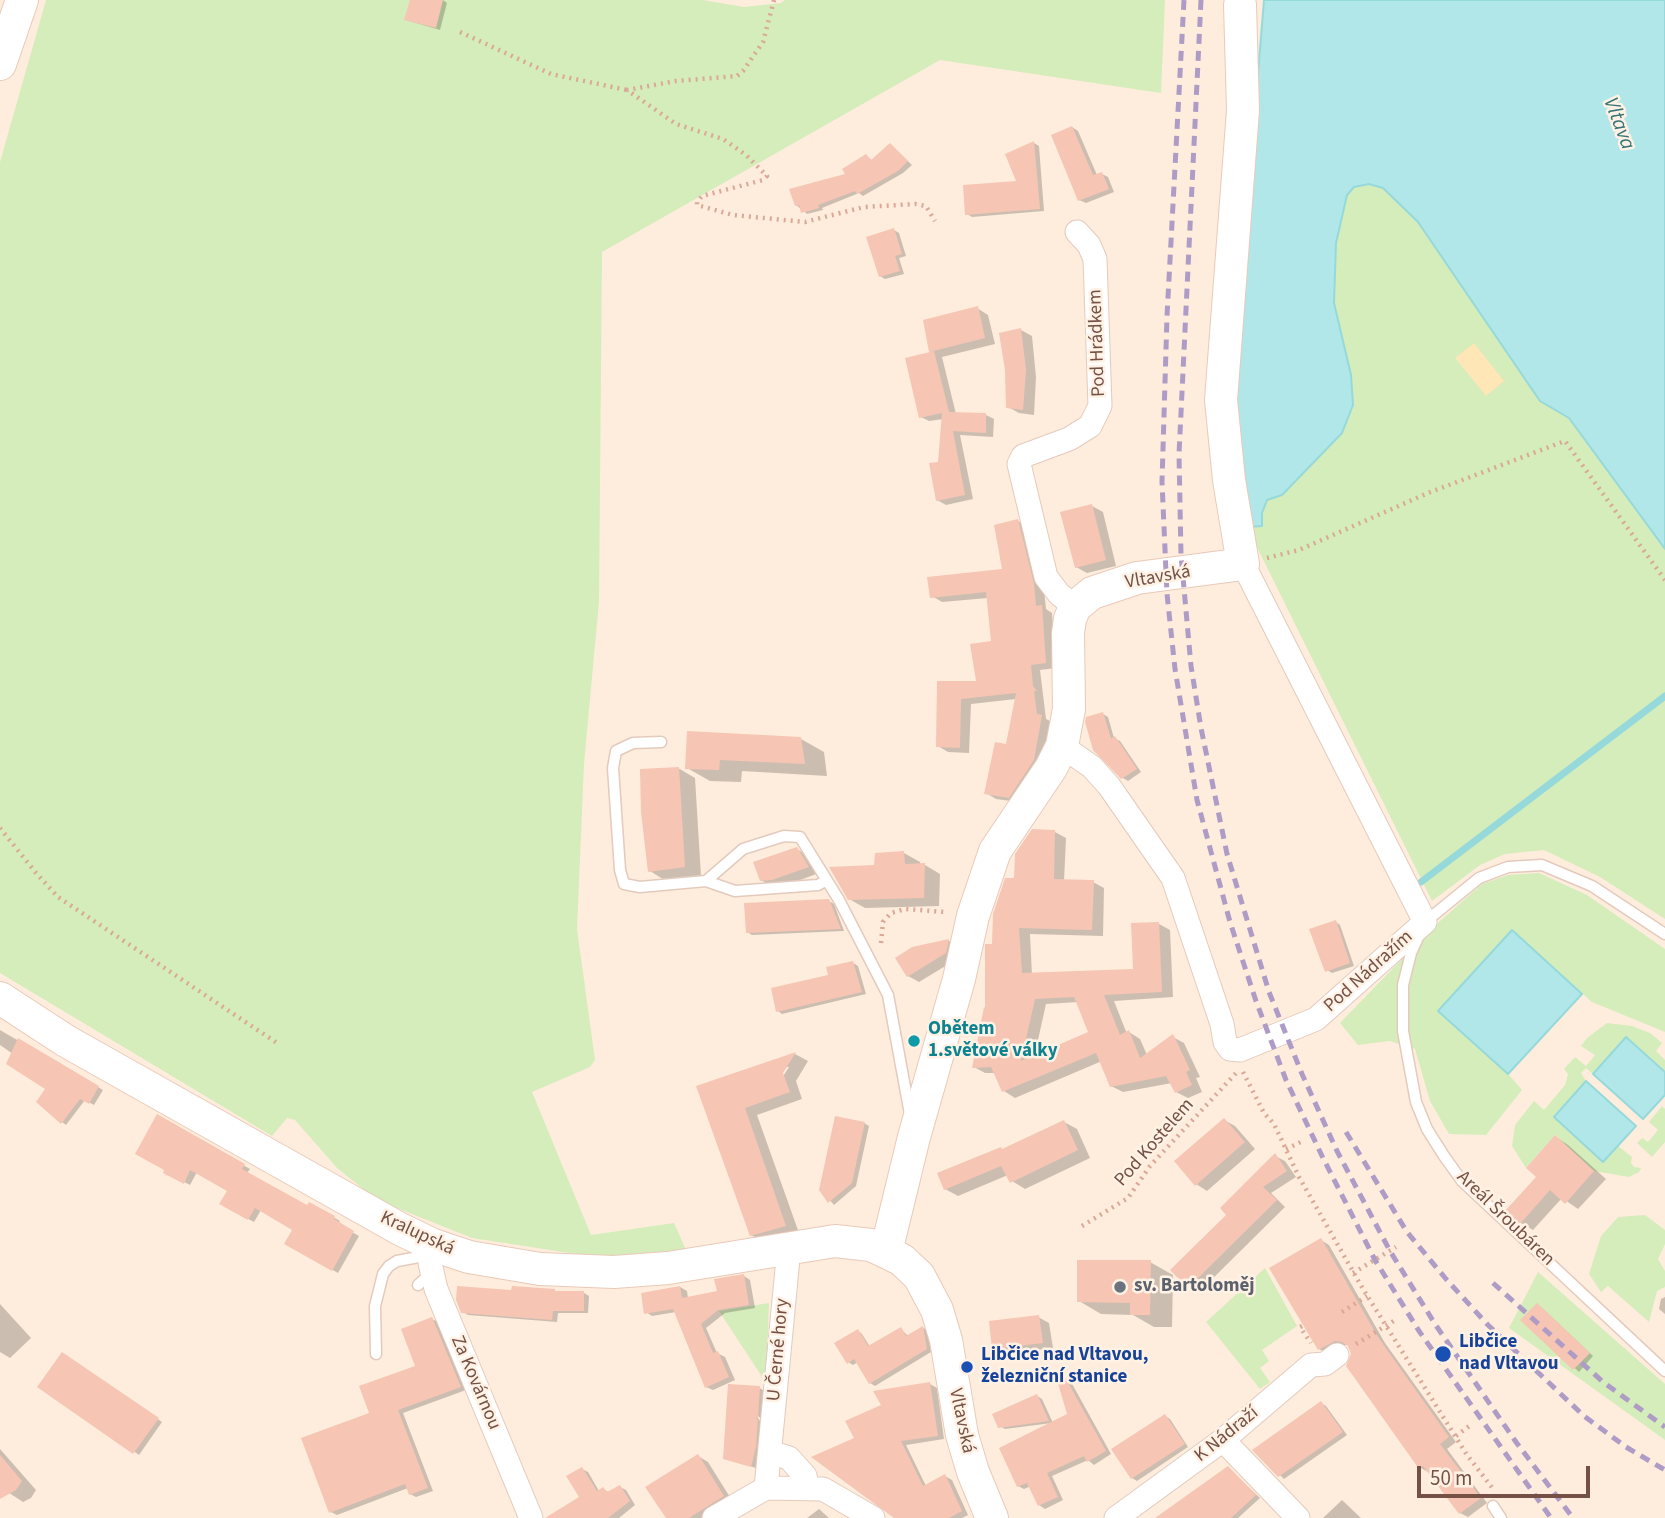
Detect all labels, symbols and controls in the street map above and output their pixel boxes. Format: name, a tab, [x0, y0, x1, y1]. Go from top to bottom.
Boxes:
water label: Vltava	[1597, 94, 1639, 154]
street label: Pod Hrádkem	[1085, 289, 1111, 397]
street label: Vltavská	[1124, 561, 1192, 595]
street label: Pod Nádražím	[1320, 926, 1418, 1018]
place label: Obětem 1.světové války	[928, 1019, 1058, 1063]
marker: Obětem 1.světové války	[906, 1033, 922, 1049]
street label: Pod Kostelem	[1111, 1094, 1199, 1192]
street label: Areál Šroubáren	[1451, 1167, 1559, 1271]
street label: Kralupská	[376, 1207, 458, 1261]
place label: sv. Bartoloměj	[1134, 1276, 1255, 1298]
marker: sv. Bartoloměj	[1112, 1279, 1128, 1295]
street label: U Černé hory	[763, 1298, 795, 1402]
street label: Za Kovárnou	[445, 1332, 505, 1434]
place label: Libčice nad Vltavou	[1459, 1332, 1559, 1376]
marker: Libčice nad Vltavou	[1433, 1344, 1453, 1364]
place label: Libčice nad Vltavou, železniční stanice	[981, 1345, 1148, 1389]
marker: Libčice nad Vltavou, železniční stanice	[959, 1359, 975, 1375]
street label: Vltavská	[943, 1386, 979, 1456]
street label: K Nádraží	[1190, 1402, 1264, 1468]
scale bar	[1420, 1452, 1593, 1496]
text: 50 m	[1430, 1463, 1472, 1493]

